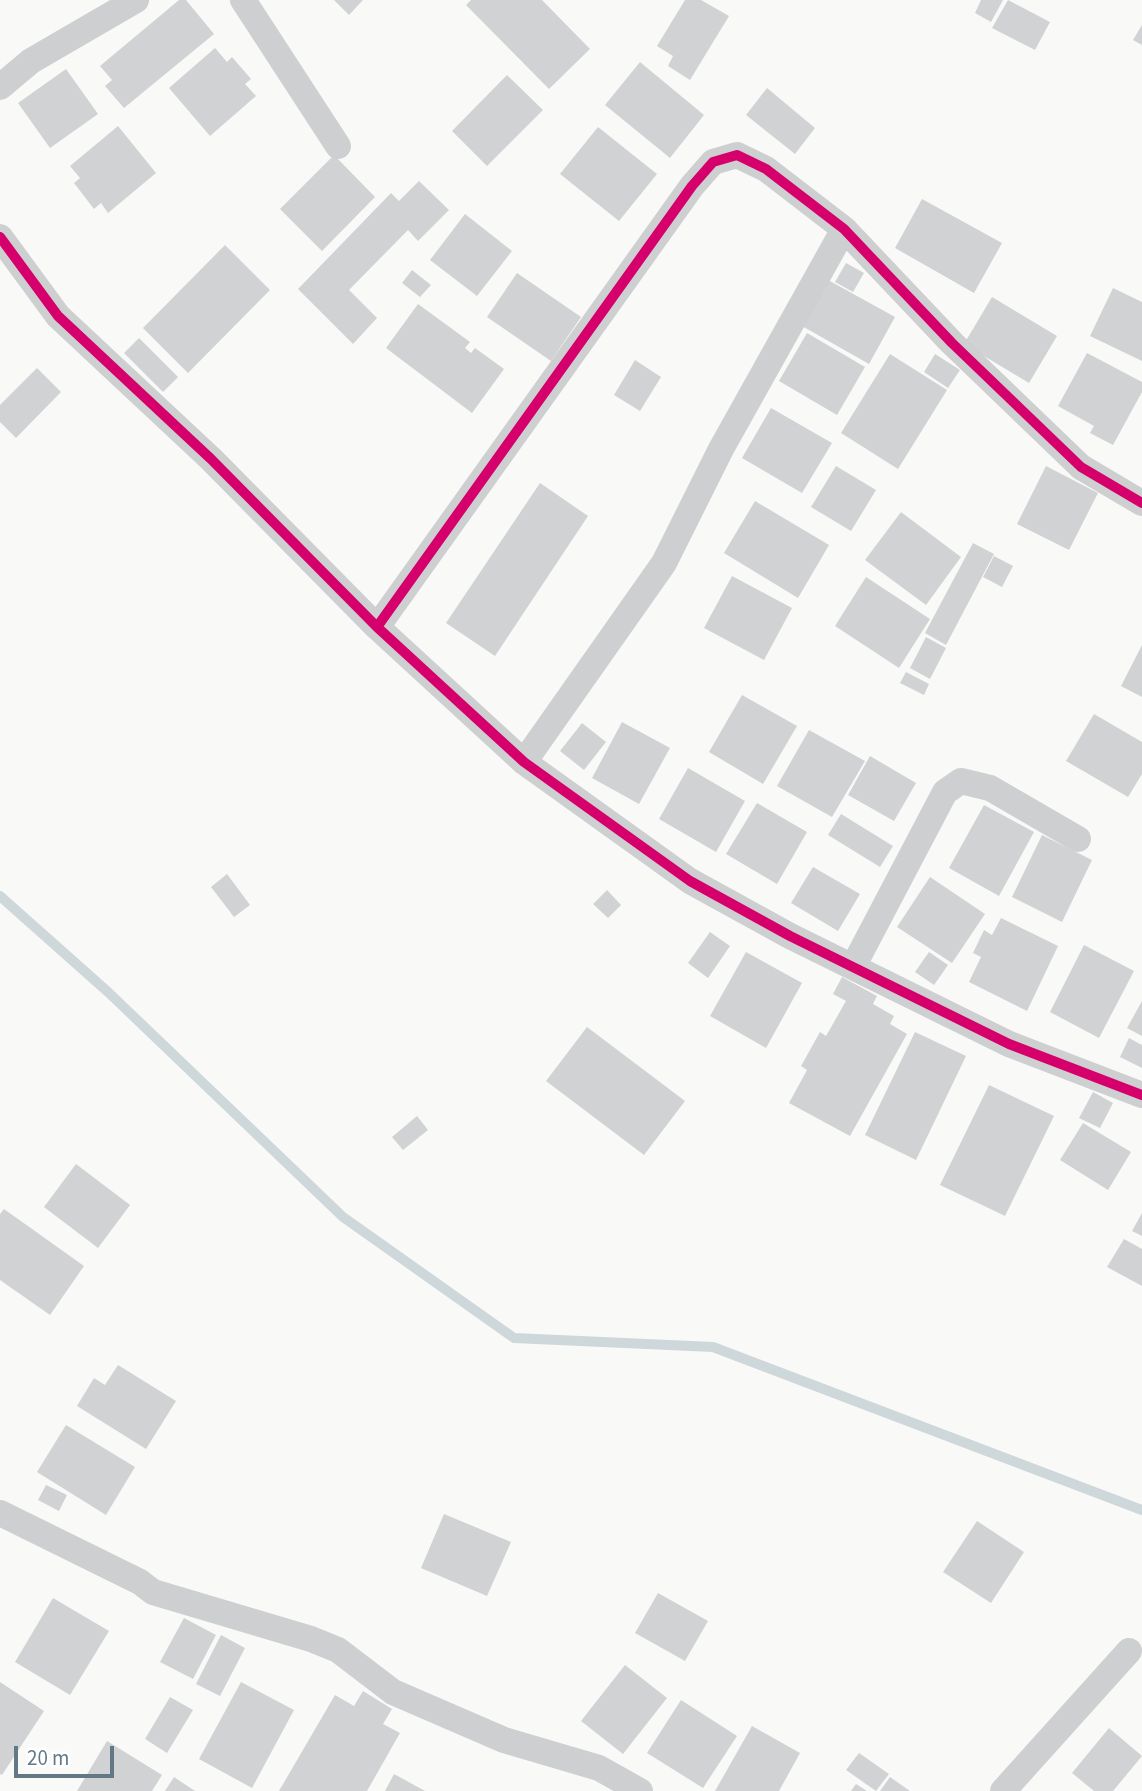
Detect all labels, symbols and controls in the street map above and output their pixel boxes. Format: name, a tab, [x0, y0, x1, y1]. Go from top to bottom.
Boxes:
scale bar	[18, 1732, 117, 1776]
text: 20 m	[27, 1743, 69, 1773]

